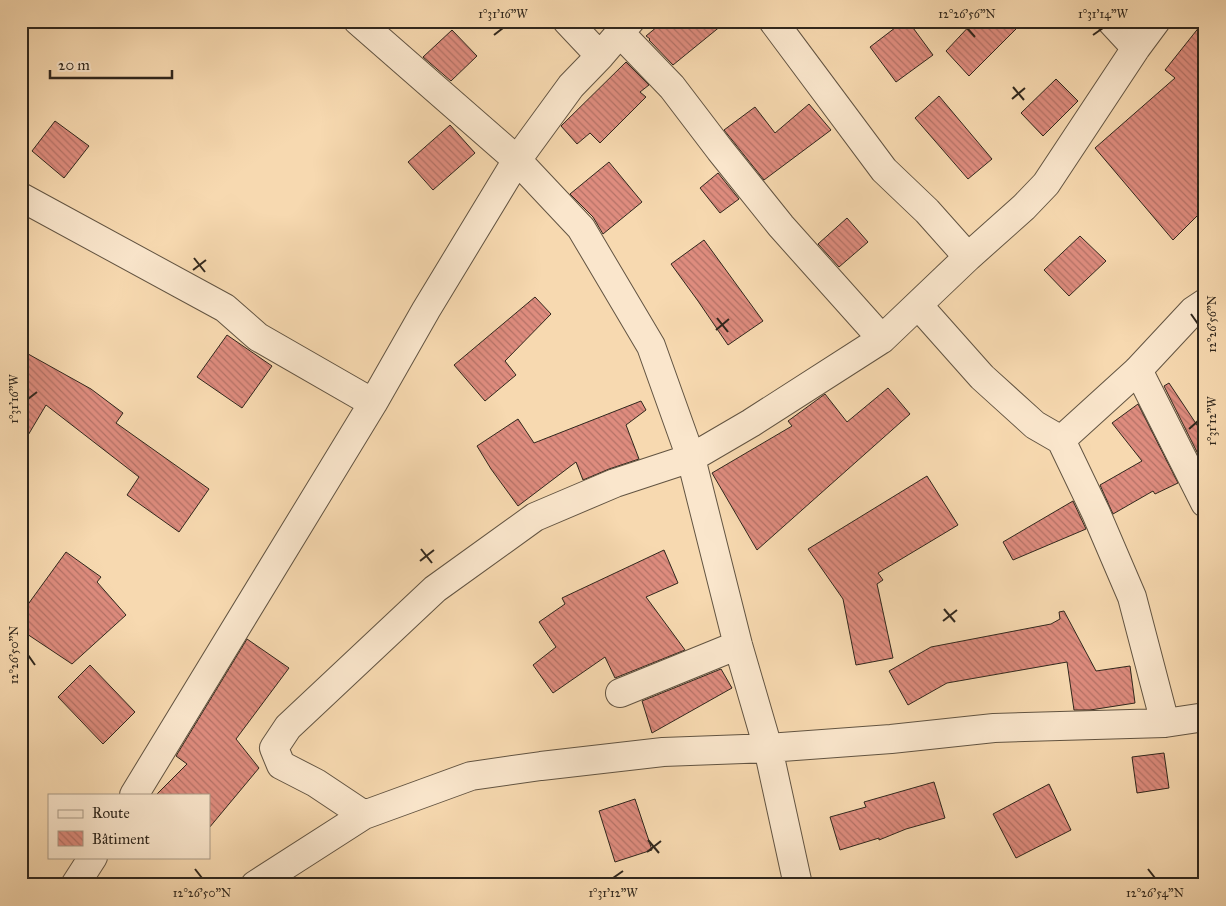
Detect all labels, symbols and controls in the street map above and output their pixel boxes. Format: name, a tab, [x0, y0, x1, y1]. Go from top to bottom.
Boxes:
text: 1°31'16"W	[478, 7, 528, 21]
text: 12°26'56"N	[938, 7, 996, 21]
text: 1°31'14"W	[1078, 7, 1129, 21]
scale bar	[50, 48, 172, 80]
text: 20 m	[58, 56, 90, 74]
text: 12°26'56"N	[1205, 295, 1219, 353]
text: 1°31'16"W	[7, 374, 21, 424]
text: 1°31'12"W	[1205, 396, 1219, 446]
text: 12°26'50"N	[7, 626, 21, 684]
legend	[48, 794, 210, 858]
text: Route	[92, 804, 130, 822]
text: Bâtiment	[92, 830, 151, 848]
text: 12°26'50"N	[173, 886, 231, 900]
text: 1°31'12"W	[588, 886, 638, 900]
text: 12°26'54"N	[1126, 886, 1184, 900]

